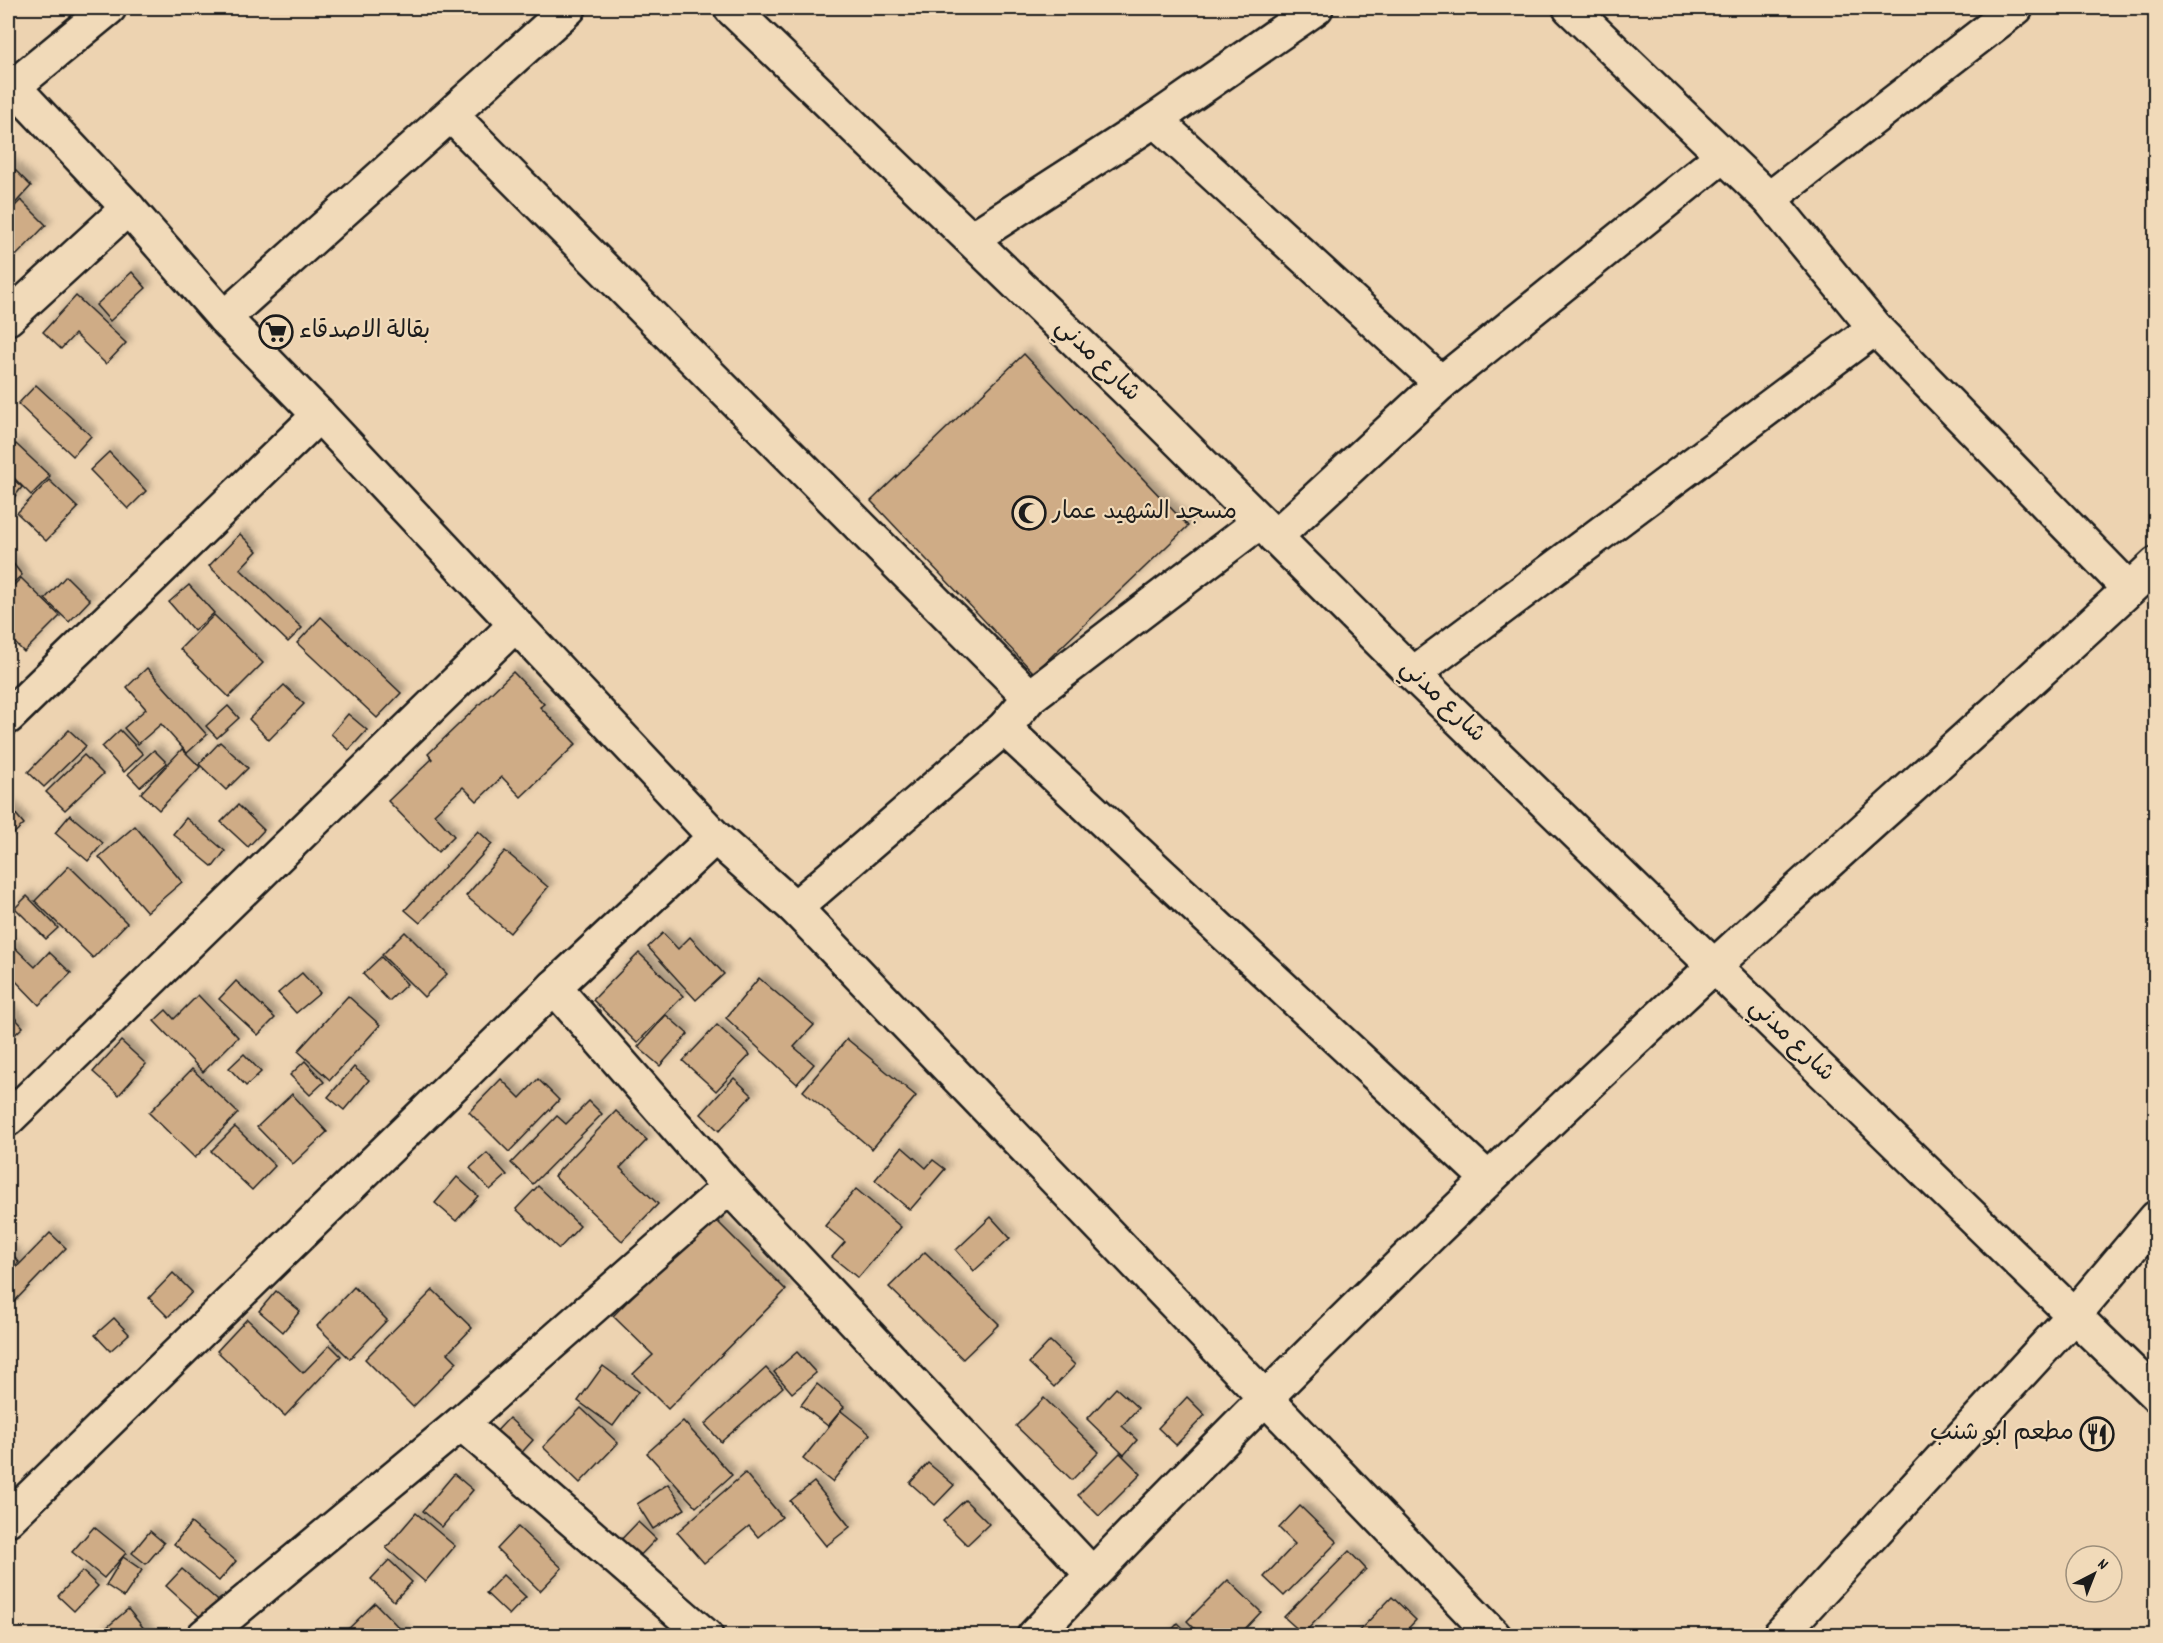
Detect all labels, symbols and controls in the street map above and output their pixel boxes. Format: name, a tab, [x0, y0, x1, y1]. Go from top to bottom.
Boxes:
street label: شارع مدني	[1046, 312, 1147, 411]
supermarket icon: بقالة الاصدقاء	[258, 314, 294, 350]
place label: بقالة الاصدقاء	[299, 315, 430, 349]
mosque icon: مسجد الشهيد عمار	[1011, 495, 1047, 531]
place label: مسجد الشهيد عمار	[1051, 496, 1237, 530]
street label: شارع مدني	[1391, 653, 1492, 752]
street label: شارع مدني	[1740, 992, 1841, 1091]
restaurant icon: مطعم ابو شنب	[2079, 1416, 2115, 1452]
place label: مطعم ابو شنب	[1930, 1417, 2074, 1451]
north arrow	[2064, 1544, 2124, 1604]
text: N	[2092, 1554, 2113, 1576]

